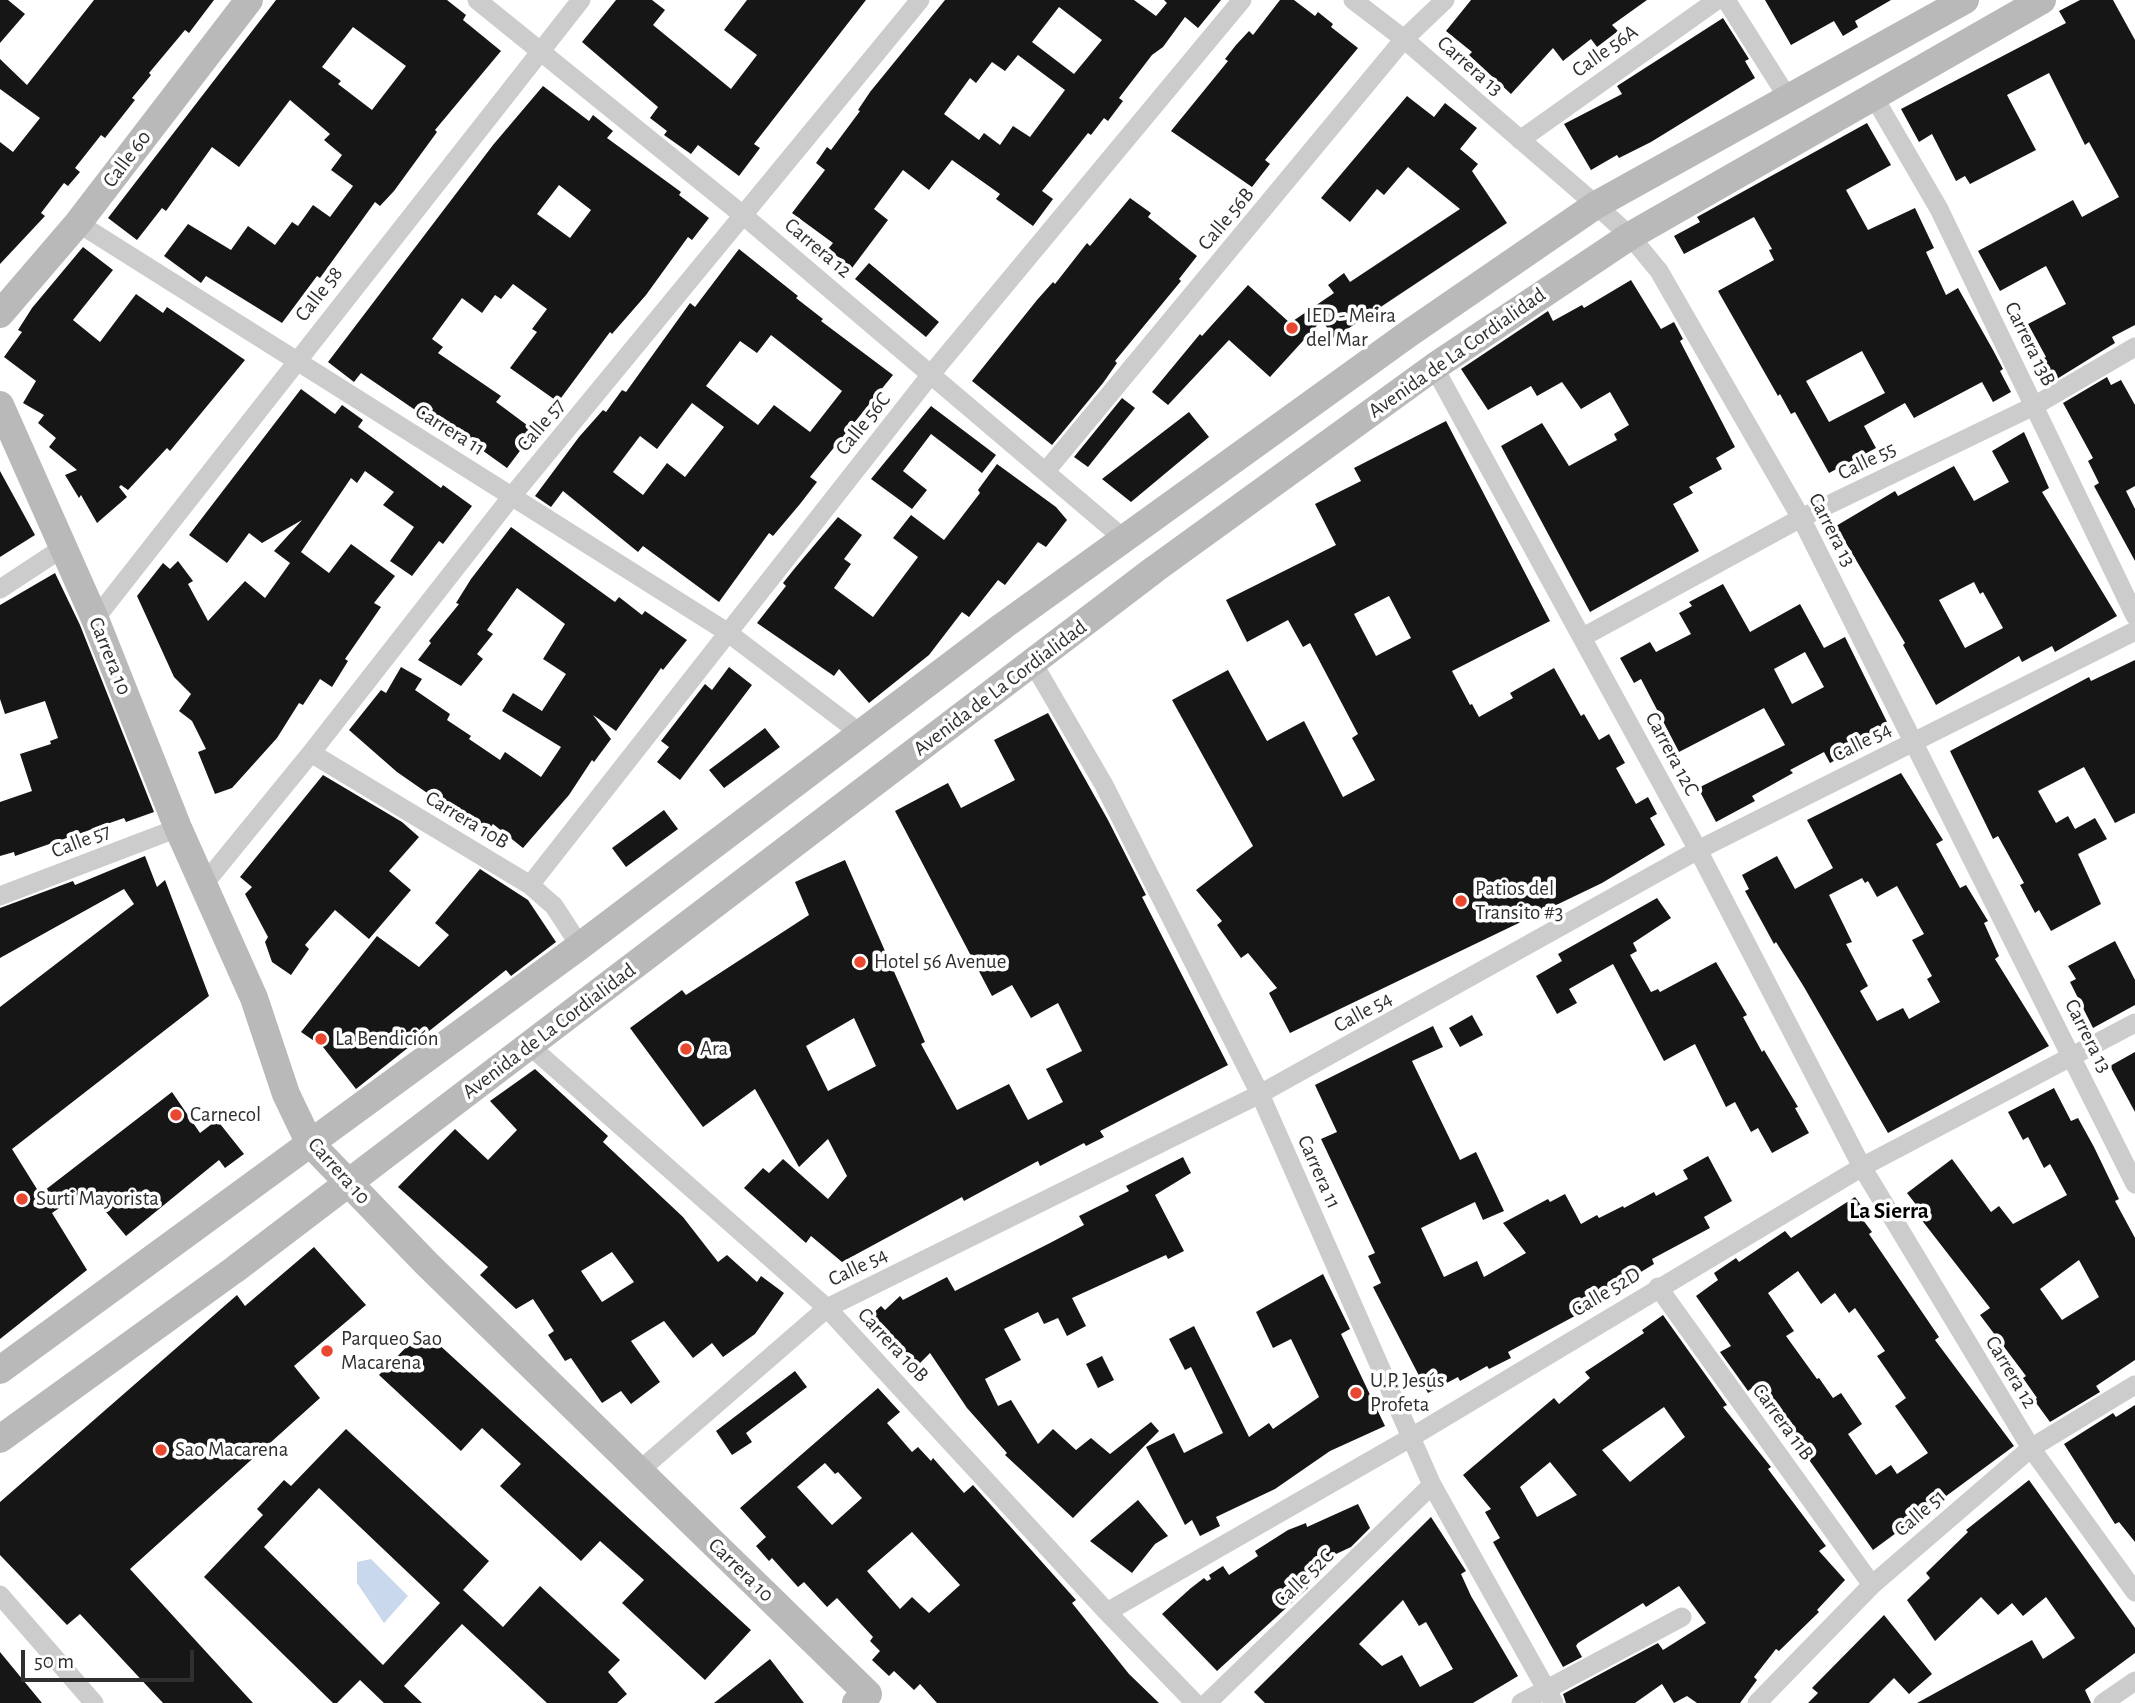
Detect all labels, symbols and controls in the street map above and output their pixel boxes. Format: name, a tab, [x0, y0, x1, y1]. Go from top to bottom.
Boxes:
street label: Calle 56A	[1567, 19, 1643, 83]
street label: Carrera 13	[1432, 30, 1508, 102]
street label: Calle 60	[97, 125, 157, 193]
street label: Calle 56B	[1193, 183, 1259, 255]
street label: Carrera 12	[779, 213, 857, 283]
street label: Calle 58	[290, 261, 348, 327]
street label: Avenida de La Cordialidad	[1364, 282, 1550, 424]
street label: Carrera 13B	[1999, 298, 2061, 390]
place label: IED - Meira del Mar	[1306, 303, 1396, 353]
marker: IED - Meira del Mar	[1284, 320, 1300, 336]
street label: Calle 56C	[830, 387, 896, 461]
street label: Calle 57	[512, 393, 570, 457]
street label: Carrera 11	[410, 399, 490, 461]
street label: Calle 55	[1834, 436, 1900, 486]
street label: Carrera 13	[1803, 489, 1861, 571]
street label: Carrera 10	[83, 613, 137, 699]
street label: Avenida de La Cordialidad	[908, 615, 1092, 761]
street label: Carrera 12C	[1639, 708, 1705, 800]
street label: Calle 54	[1828, 716, 1896, 768]
street label: Carrera 10B	[421, 785, 513, 855]
street label: Calle 57	[48, 818, 114, 864]
place label: Patios del Transito #3	[1475, 876, 1563, 926]
marker: Patios del Transito #3	[1453, 893, 1469, 909]
place label: Hotel 56 Avenue	[874, 949, 1006, 975]
marker: Hotel 56 Avenue	[852, 954, 868, 970]
street label: Avenida de La Cordialidad	[457, 958, 641, 1104]
street label: Calle 54	[1329, 986, 1397, 1038]
street label: Carrera 13	[2059, 995, 2117, 1077]
place label: La Bendición	[335, 1026, 439, 1052]
marker: La Bendición	[313, 1031, 329, 1047]
place label: Ara	[700, 1036, 728, 1062]
marker: Ara	[678, 1041, 694, 1057]
place label: Carnecol	[190, 1102, 261, 1128]
marker: Carnecol	[168, 1107, 184, 1123]
street label: Carrera 11	[1292, 1131, 1346, 1213]
street label: Carrera 10	[302, 1132, 376, 1210]
place label: Surti Mayorista	[36, 1186, 159, 1212]
marker: Surti Mayorista	[14, 1191, 30, 1207]
district label: La Sierra	[1849, 1197, 1929, 1225]
street label: Calle 54	[824, 1242, 892, 1292]
street label: Calle 52D	[1567, 1262, 1645, 1322]
street label: Carrera 10B	[852, 1302, 934, 1388]
place label: Parqueo Sao Macarena	[341, 1326, 442, 1376]
street label: Carrera 12	[1980, 1331, 2042, 1413]
marker: Parqueo Sao Macarena	[319, 1343, 335, 1359]
place label: U.P. Jesús Profeta	[1370, 1368, 1445, 1418]
street label: Carrera 11B	[1747, 1379, 1819, 1465]
marker: U.P. Jesús Profeta	[1348, 1385, 1364, 1401]
place label: Sao Macarena	[175, 1437, 288, 1463]
marker: Sao Macarena	[153, 1442, 169, 1458]
street label: Calle 51	[1889, 1484, 1951, 1542]
street label: Carrera 10	[703, 1533, 779, 1607]
street label: Calle 52C	[1269, 1543, 1339, 1613]
scale bar	[24, 1636, 198, 1680]
text: 50 m	[34, 1651, 74, 1672]

